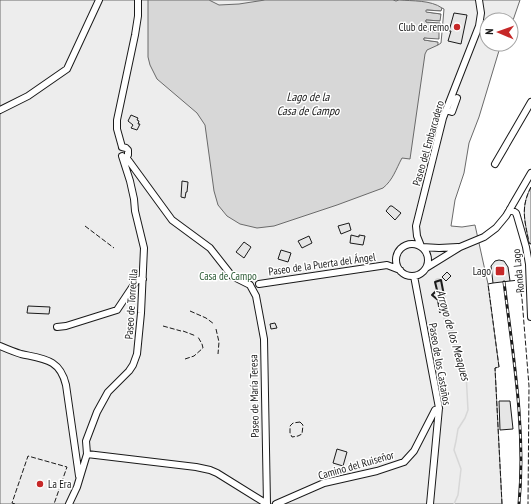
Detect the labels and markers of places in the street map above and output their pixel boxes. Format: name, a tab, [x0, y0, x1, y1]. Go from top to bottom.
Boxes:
place label: Club de remo	[398, 20, 449, 34]
marker: Club de remo	[452, 22, 462, 32]
place label: Lago	[473, 264, 491, 278]
marker: Lago	[494, 265, 506, 277]
place label: La Era	[48, 477, 71, 491]
marker: La Era	[35, 479, 45, 489]

